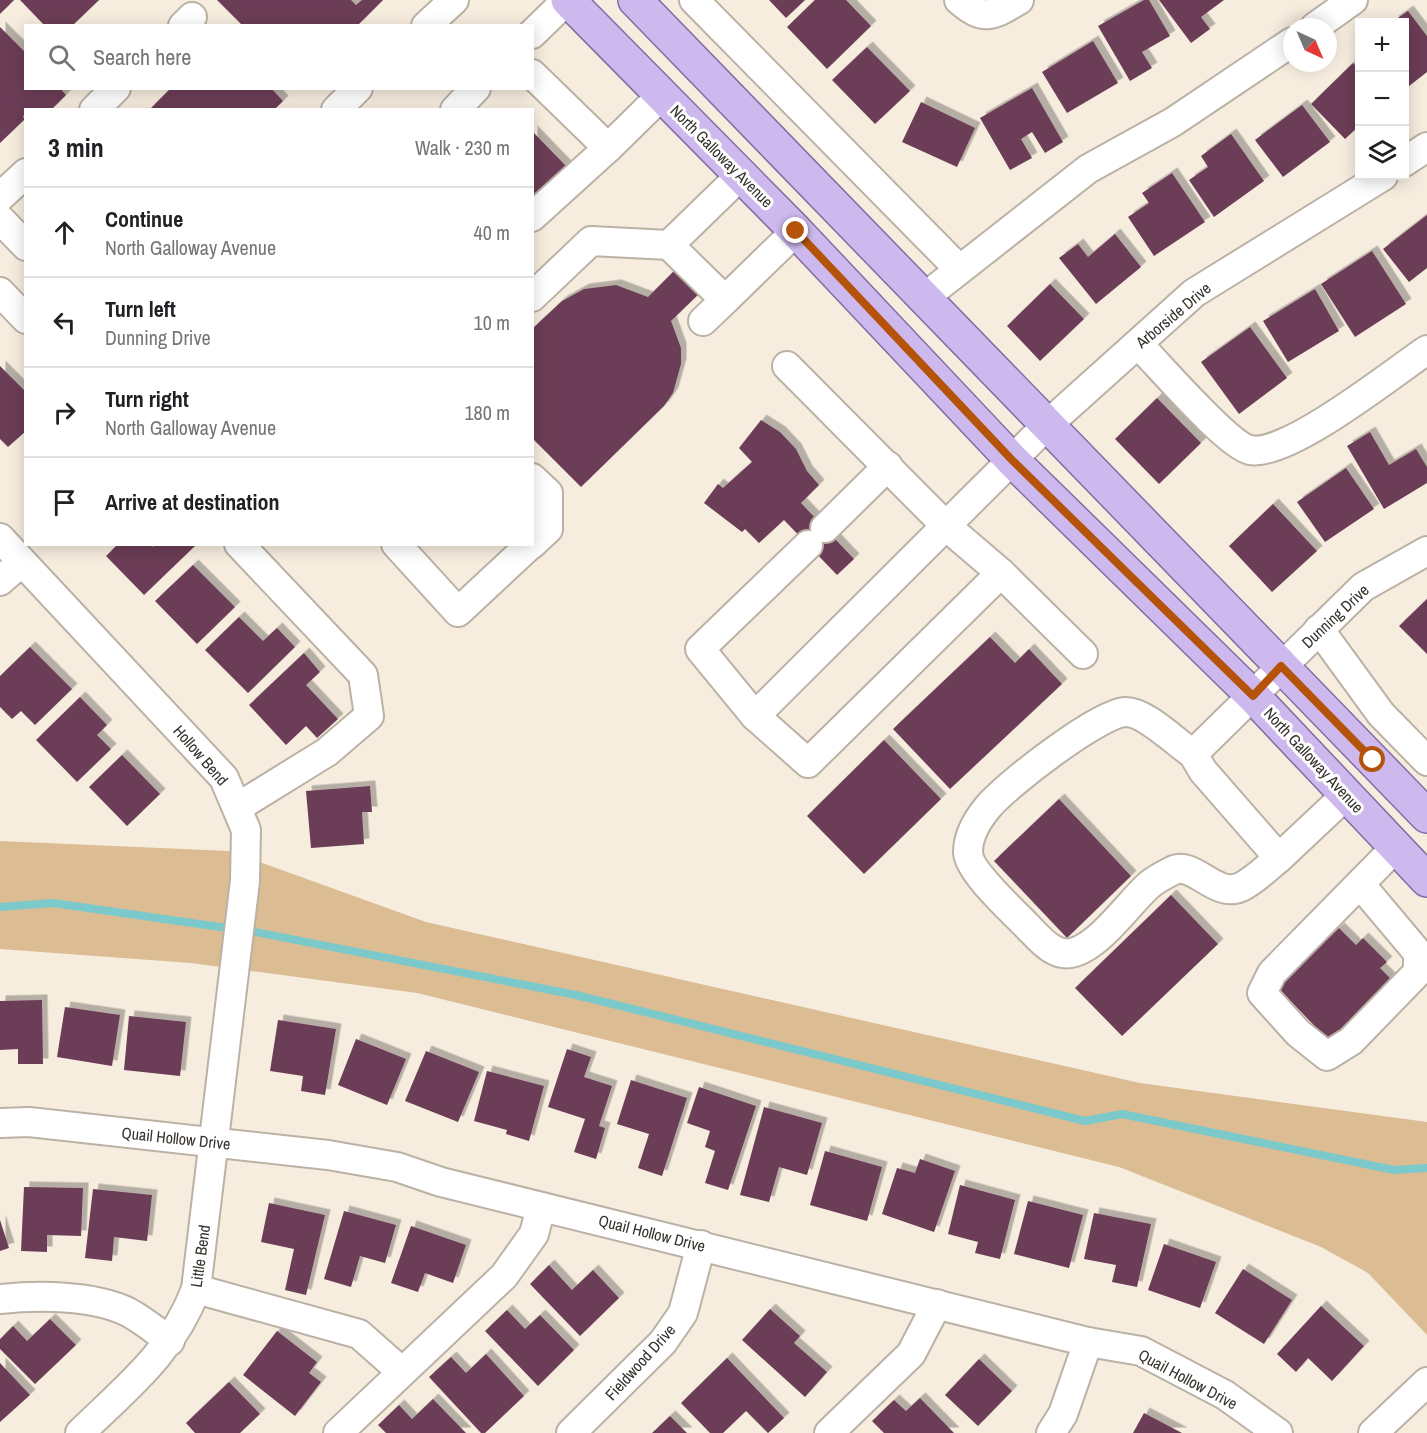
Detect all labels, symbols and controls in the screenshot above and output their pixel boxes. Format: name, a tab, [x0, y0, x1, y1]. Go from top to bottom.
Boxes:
north arrow	[1283, 18, 1337, 72]
map controls	[1355, 18, 1409, 180]
button: +	[1355, 18, 1409, 72]
search box	[24, 24, 534, 90]
icon: search	[45, 41, 78, 74]
text: Search here	[93, 42, 191, 72]
button: −	[1355, 72, 1409, 126]
street label: North Galloway Avenue	[666, 100, 778, 212]
button: layers	[1355, 126, 1409, 180]
text: 3 min	[48, 130, 104, 165]
text: Walk · 230 m	[415, 134, 510, 161]
text: Continue	[105, 204, 183, 234]
icon: ahead	[48, 216, 81, 249]
route end	[782, 217, 808, 243]
text: 40 m	[474, 219, 510, 246]
text: North Galloway Avenue	[105, 234, 276, 261]
street label: Arborside Drive	[1130, 277, 1215, 354]
text: Turn left	[105, 294, 176, 324]
icon: left	[48, 306, 81, 339]
text: 10 m	[474, 309, 510, 336]
text: Dunning Drive	[105, 324, 211, 351]
text: Turn right	[105, 384, 189, 414]
icon: right	[48, 396, 81, 429]
text: 180 m	[464, 399, 510, 426]
text: North Galloway Avenue	[105, 414, 276, 441]
icon: arrive	[48, 486, 81, 519]
text: Arrive at destination	[105, 487, 279, 517]
street label: Dunning Drive	[1297, 579, 1373, 653]
street label: North Galloway Avenue	[1259, 702, 1369, 818]
street label: Hollow Bend	[169, 720, 233, 790]
route start	[1359, 746, 1385, 772]
street label: Quail Hollow Drive	[120, 1121, 232, 1155]
street label: Quail Hollow Drive	[596, 1209, 708, 1257]
street label: Little Bend	[185, 1223, 215, 1289]
street label: Fieldwood Drive	[600, 1319, 680, 1405]
street label: Quail Hollow Drive	[1135, 1344, 1241, 1414]

